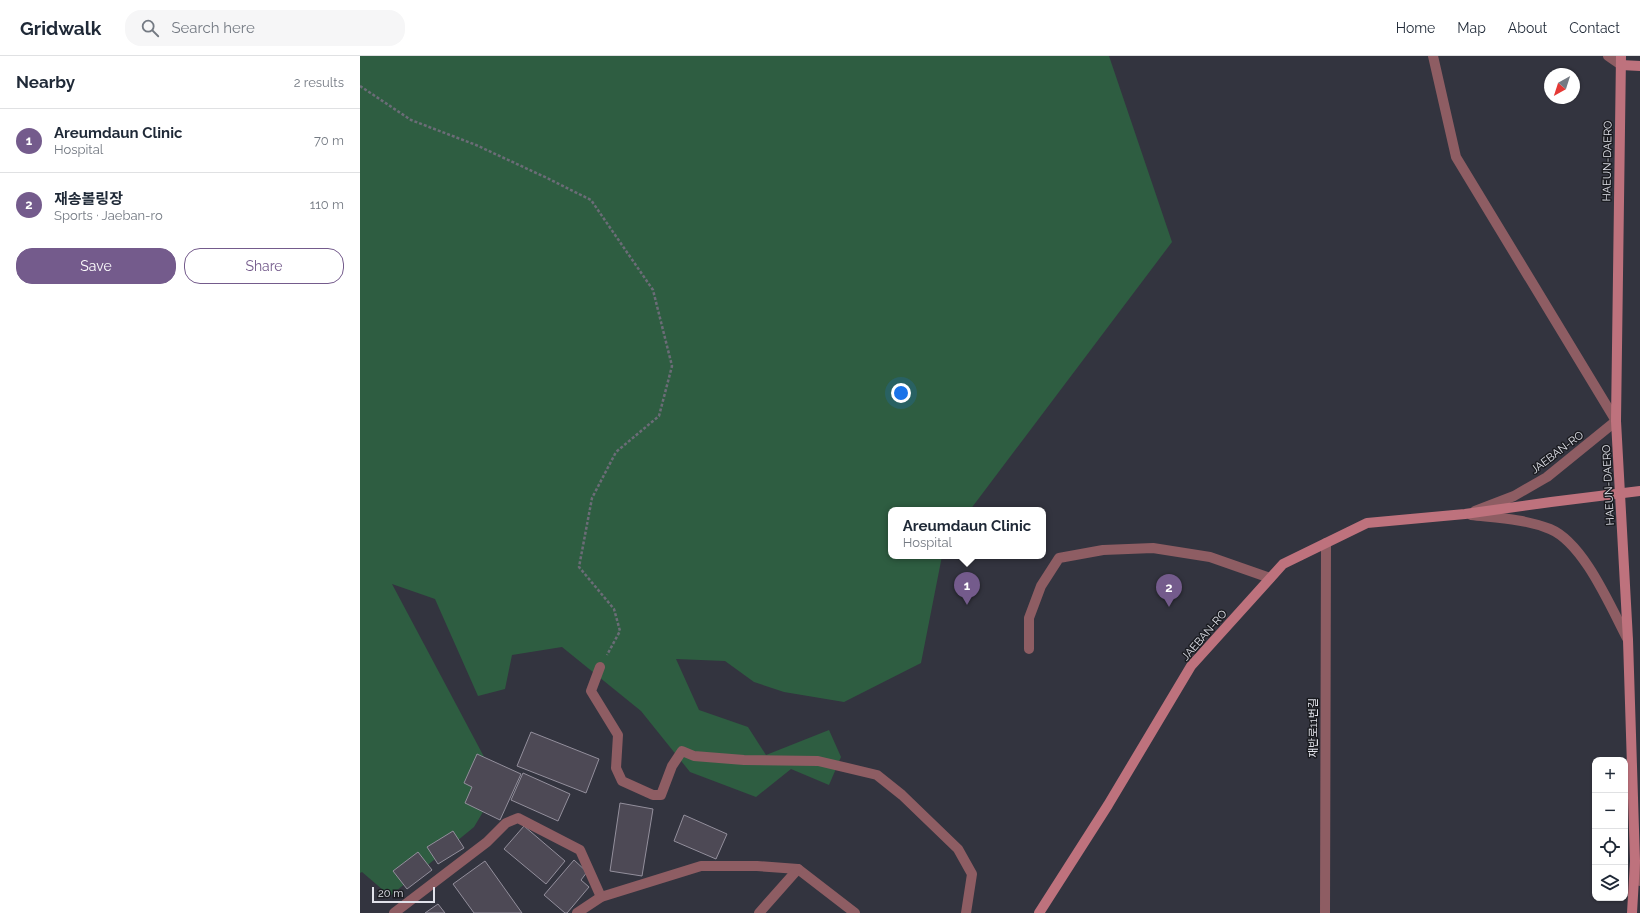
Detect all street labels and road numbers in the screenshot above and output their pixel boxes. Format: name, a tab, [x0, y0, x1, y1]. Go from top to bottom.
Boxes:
street label: HAEUN-DAERO	[1600, 120, 1615, 202]
street label: JAEBAN-RO	[1528, 428, 1586, 476]
street label: HAEUN-DAERO	[1600, 444, 1617, 526]
street label: JAEBAN-RO	[1179, 608, 1230, 663]
street label: 재반로11번길	[1307, 698, 1320, 758]

